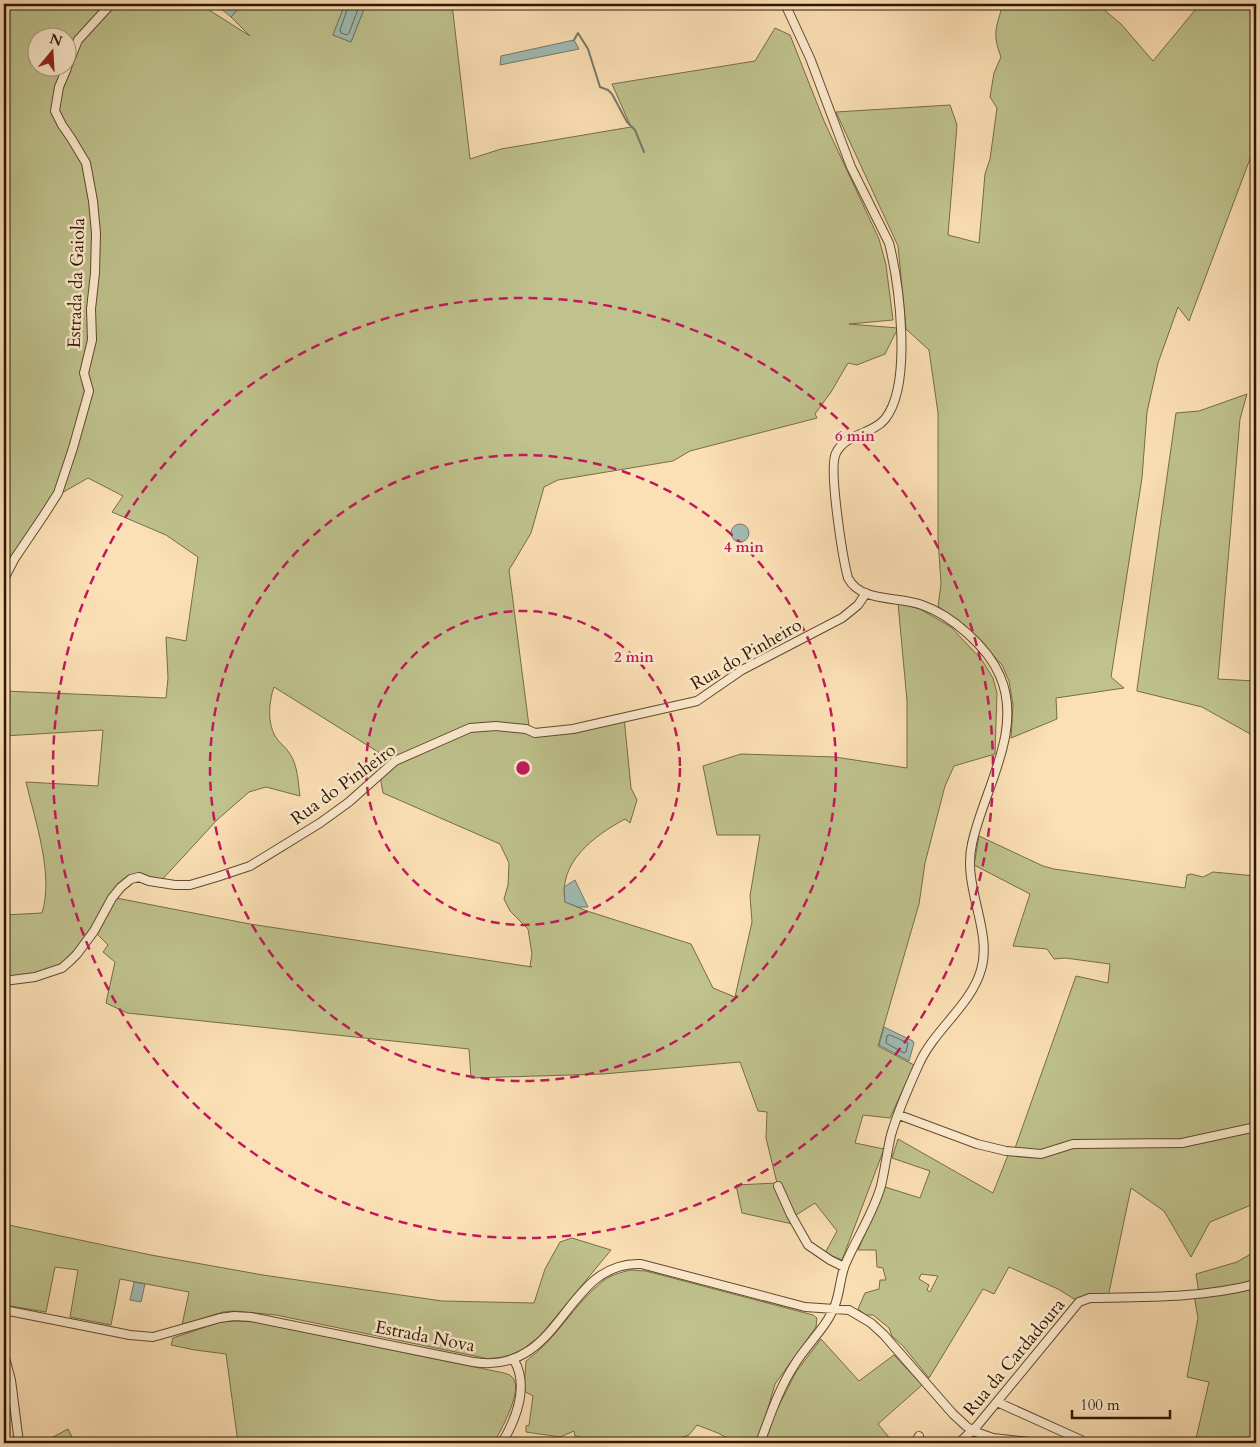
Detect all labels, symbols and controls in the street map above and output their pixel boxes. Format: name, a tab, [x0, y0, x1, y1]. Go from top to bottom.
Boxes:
north arrow	[28, 28, 78, 78]
text: N	[47, 29, 65, 51]
street label: Estrada da Gaiola	[62, 217, 91, 349]
text: 6 min	[835, 426, 875, 446]
text: 4 min	[724, 537, 764, 557]
street label: Rua do Pinheiro	[686, 612, 807, 696]
text: 2 min	[614, 647, 654, 667]
street label: Rua do Pinheiro	[286, 738, 401, 831]
centre of rings	[514, 759, 532, 777]
street label: Rua da Cardadoura	[958, 1293, 1071, 1421]
street label: Estrada Nova	[373, 1315, 477, 1358]
scale bar	[1072, 1387, 1170, 1419]
text: 100 m	[1080, 1395, 1120, 1415]

